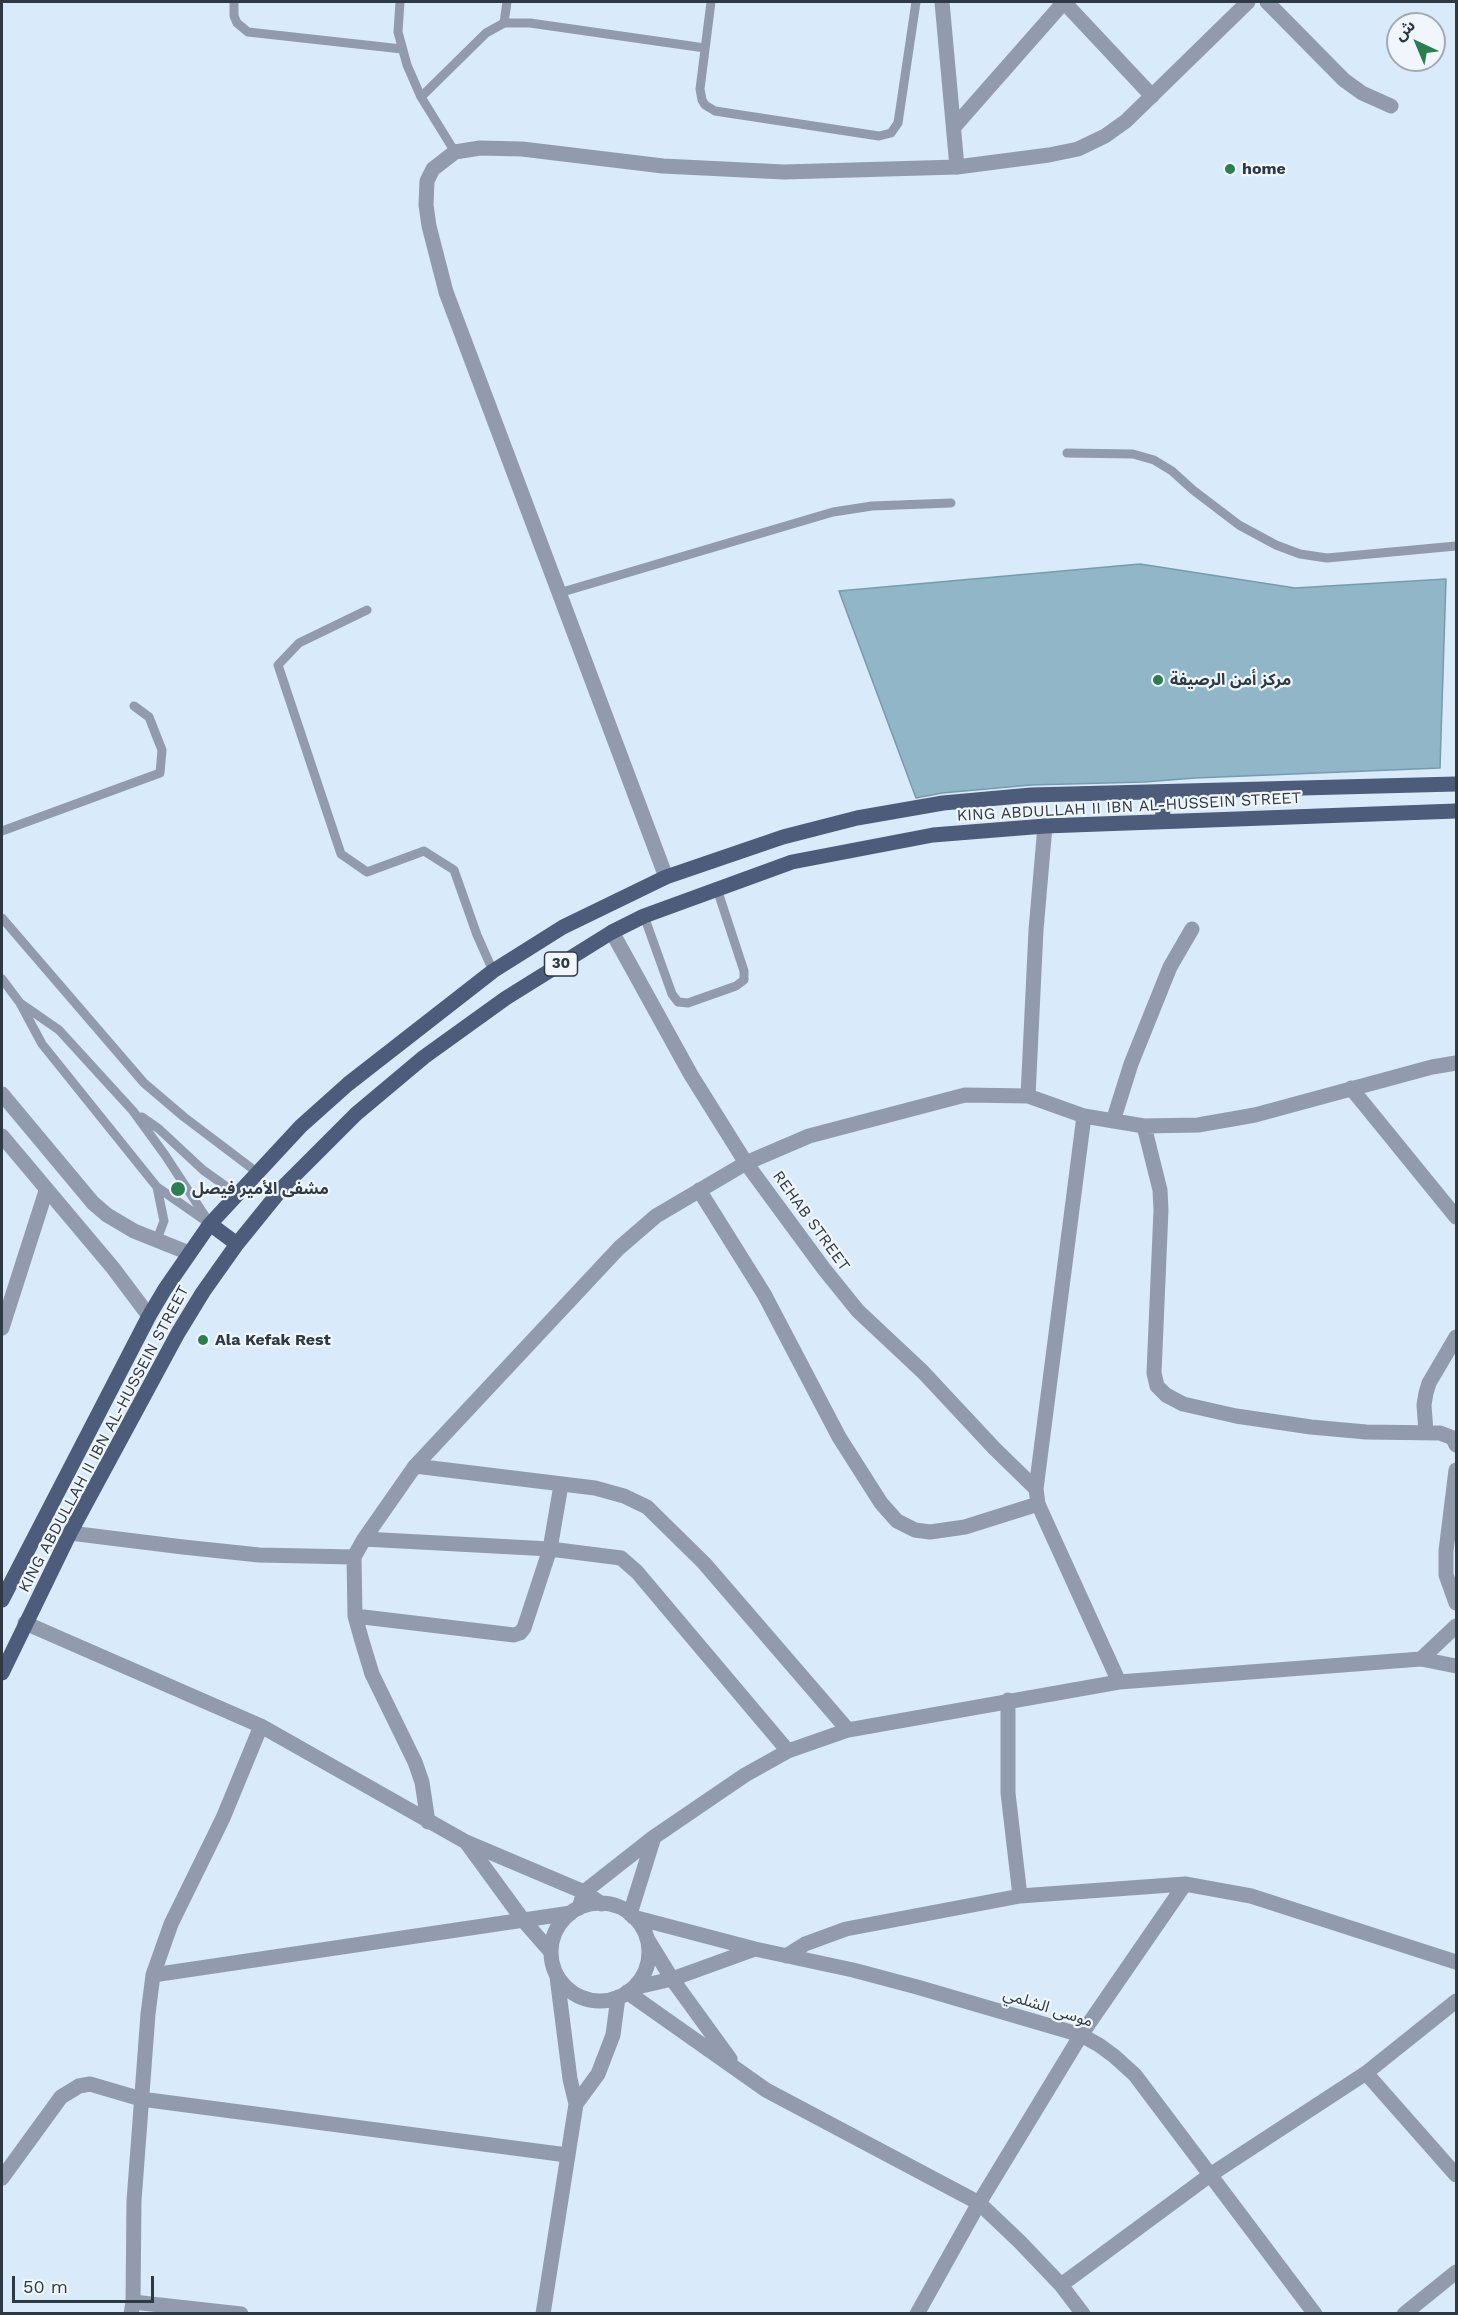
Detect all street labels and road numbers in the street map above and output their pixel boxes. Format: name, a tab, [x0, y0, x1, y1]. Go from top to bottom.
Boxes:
street label: KING ABDULLAH II IBN AL-HUSSEIN STREET	[956, 788, 1302, 826]
road number: 30	[544, 952, 578, 976]
street label: REHAB STREET	[768, 1167, 854, 1275]
street label: KING ABDULLAH II IBN AL-HUSSEIN STREET	[15, 1282, 193, 1596]
street label: موسى الشلمي	[1001, 1984, 1095, 2032]

